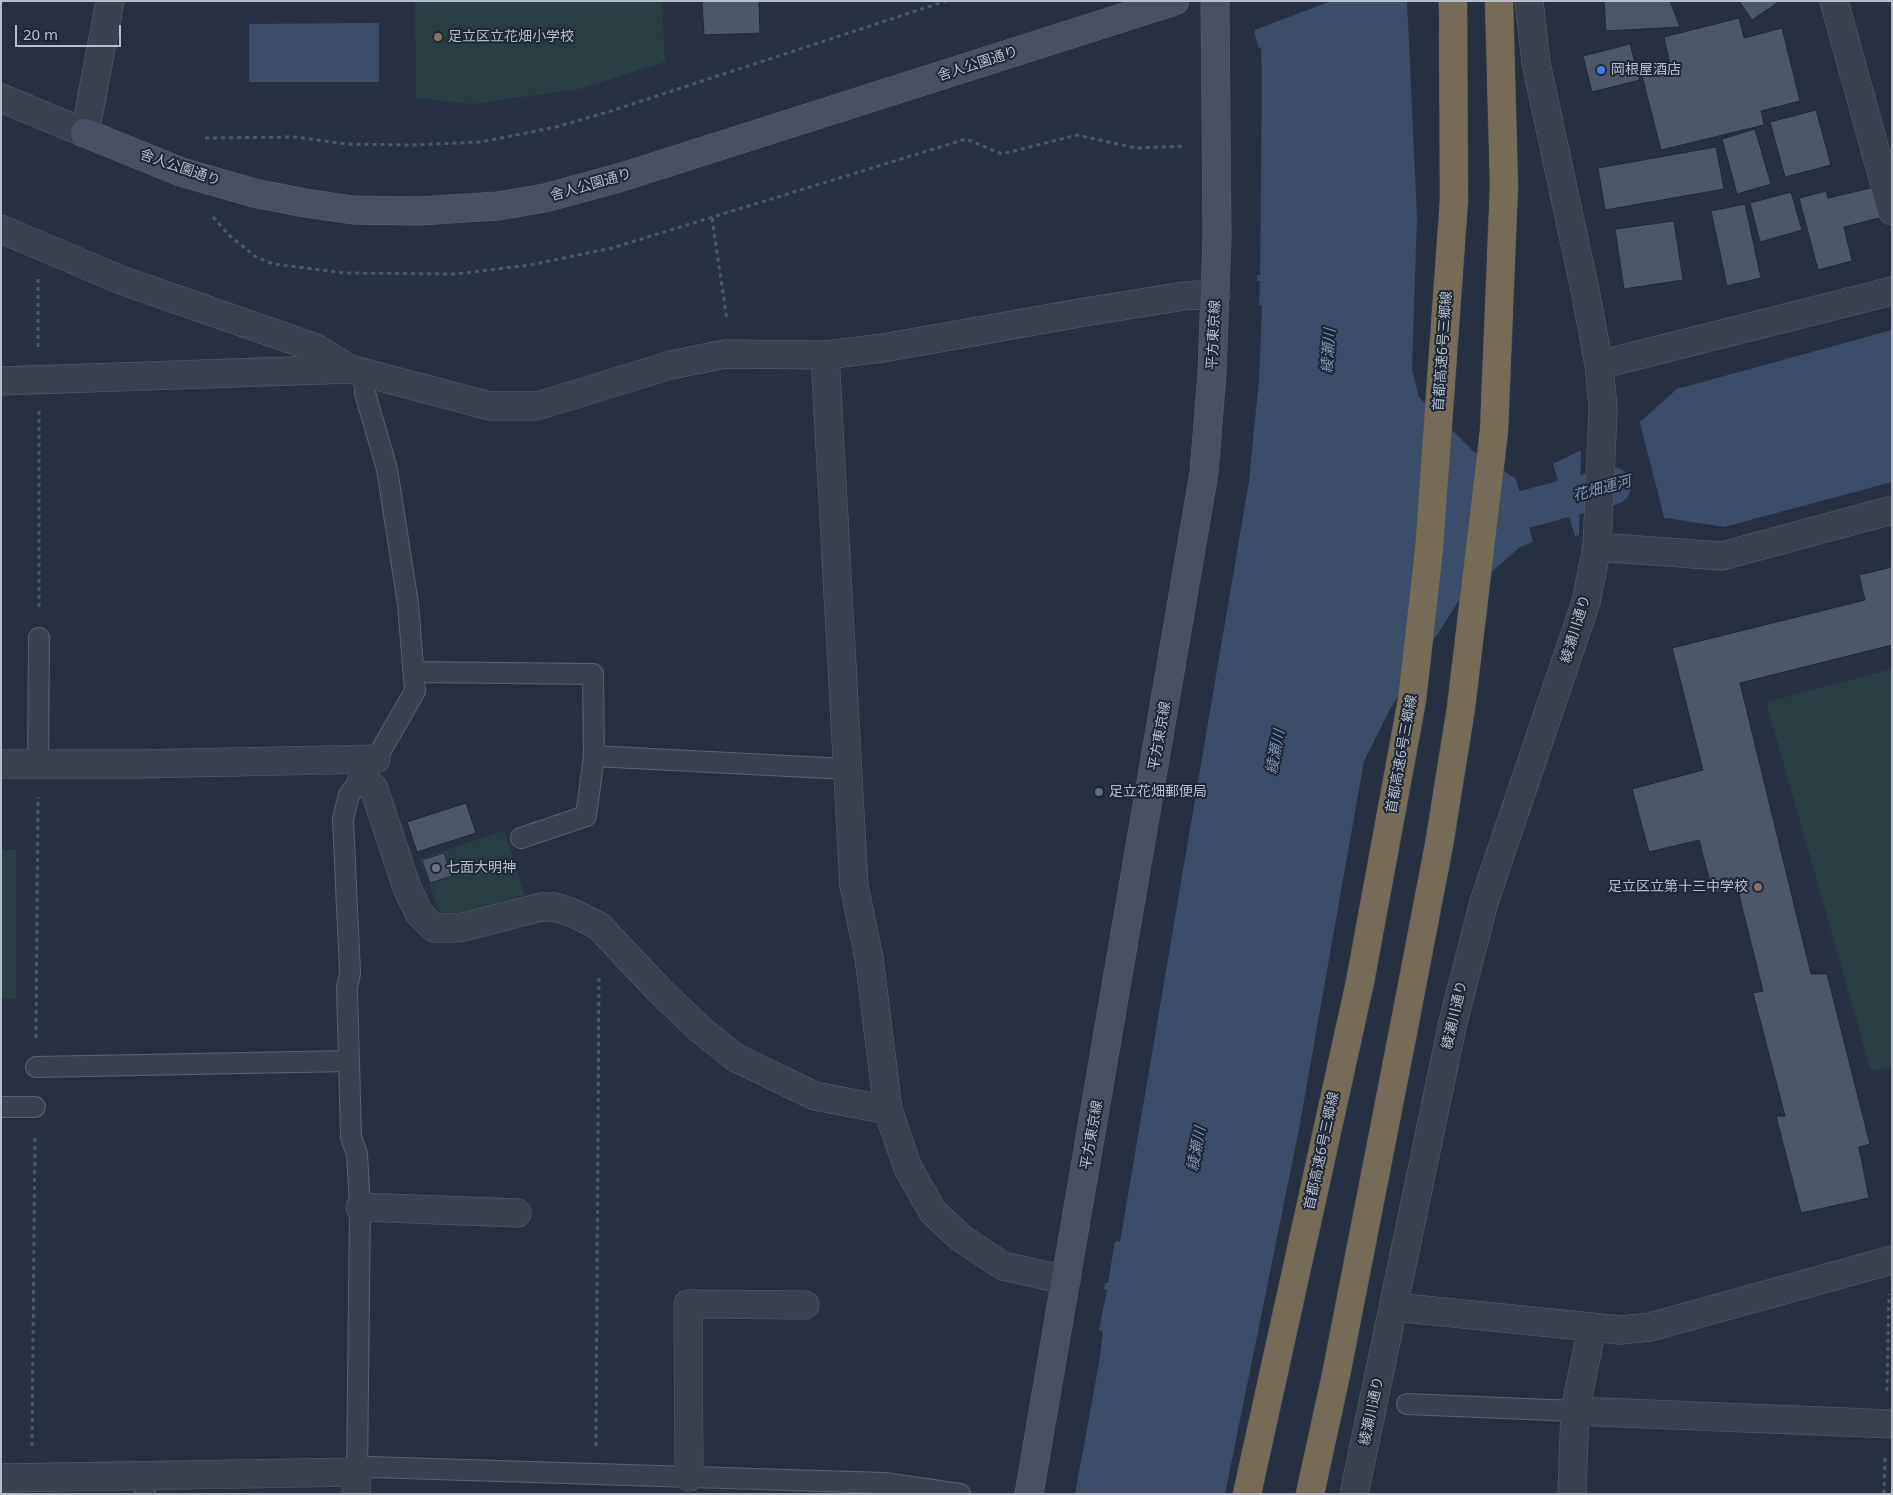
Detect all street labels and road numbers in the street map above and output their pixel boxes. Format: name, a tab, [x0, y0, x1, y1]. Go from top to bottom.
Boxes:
street label: 舎人公園通り	[935, 43, 1021, 85]
street label: 舎人公園通り	[138, 146, 222, 190]
street label: 舎人公園通り	[548, 165, 634, 205]
street label: 首都高速6号三郷線	[1430, 291, 1456, 411]
street label: 平方東京線	[1204, 300, 1224, 370]
street label: 綾瀬川通り	[1558, 593, 1594, 665]
street label: 首都高速6号三郷線	[1383, 693, 1421, 815]
street label: 平方東京線	[1146, 700, 1174, 772]
street label: 綾瀬川通り	[1439, 979, 1471, 1051]
street label: 首都高速6号三郷線	[1301, 1091, 1343, 1211]
street label: 平方東京線	[1078, 1099, 1106, 1171]
street label: 綾瀬川通り	[1357, 1375, 1387, 1447]

